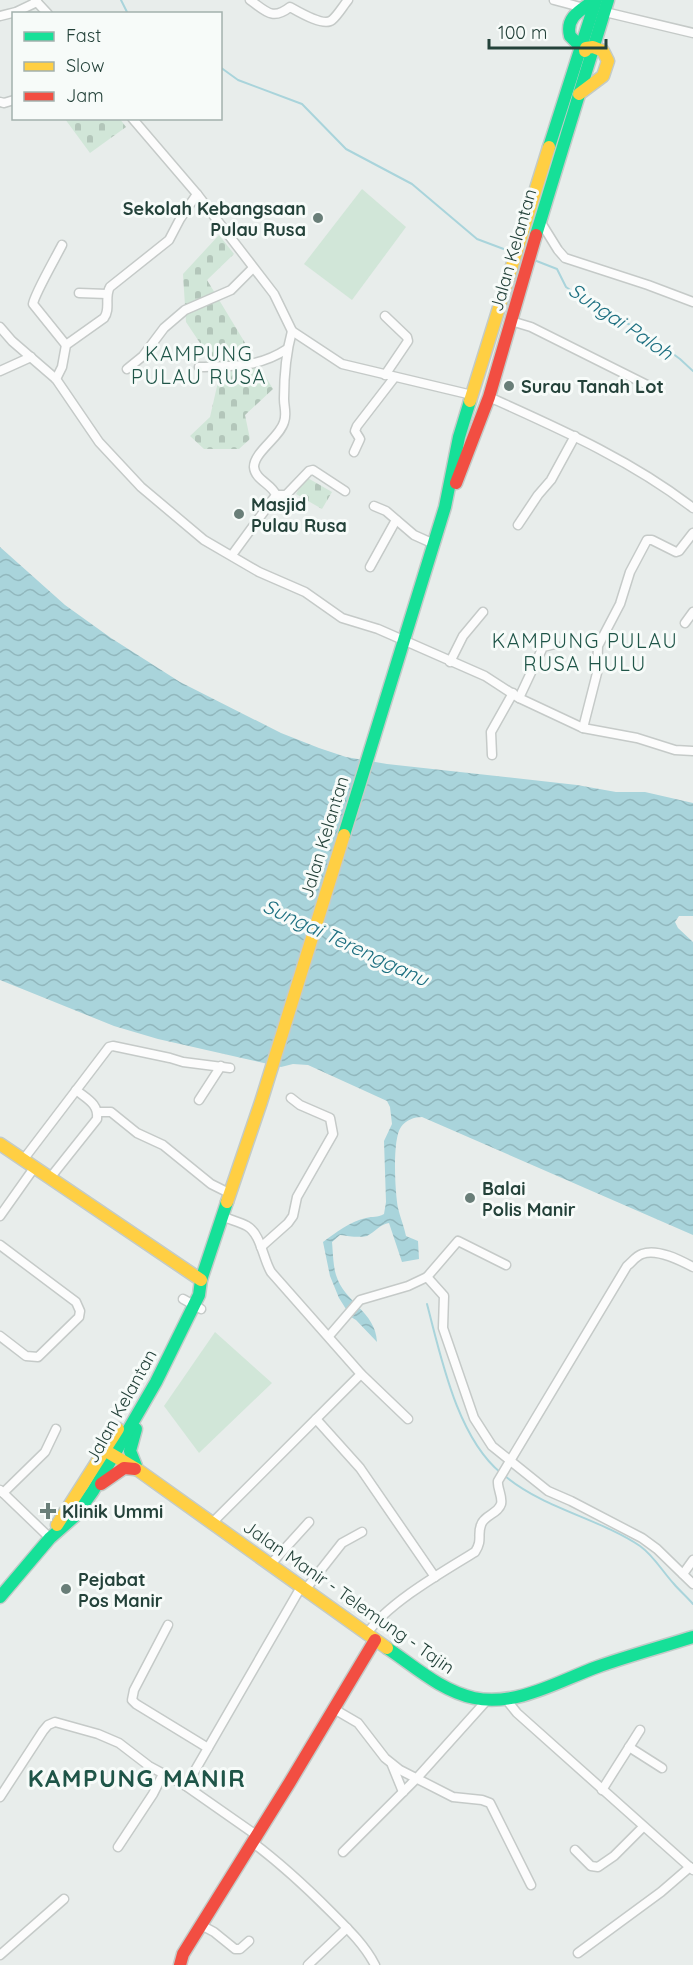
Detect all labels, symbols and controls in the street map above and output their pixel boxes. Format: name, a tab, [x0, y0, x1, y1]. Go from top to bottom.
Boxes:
legend	[12, 12, 222, 120]
scale bar	[489, 12, 606, 50]
text: 100 m	[498, 21, 547, 44]
text: Fast	[66, 24, 101, 47]
text: Slow	[66, 54, 104, 77]
text: Jam	[66, 84, 104, 107]
street label: Jalan Kelantan	[485, 186, 541, 314]
place label: Sekolah Kebangsaan Pulau Rusa	[123, 197, 306, 241]
marker: Sekolah Kebangsaan Pulau Rusa	[311, 211, 325, 225]
water label: Sungai Paloh	[564, 277, 678, 365]
district label: KAMPUNG PULAU RUSA	[131, 341, 267, 389]
place label: Surau Tanah Lot	[521, 375, 664, 398]
marker: Surau Tanah Lot	[502, 379, 516, 393]
place label: Masjid Pulau Rusa	[251, 493, 347, 537]
marker: Masjid Pulau Rusa	[232, 507, 246, 521]
district label: KAMPUNG PULAU RUSA HULU	[492, 628, 678, 676]
street label: Jalan Kelantan	[295, 773, 353, 901]
water label: Sungai Terengganu	[259, 893, 434, 992]
place label: Balai Polis Manir	[482, 1177, 576, 1221]
marker: Balai Polis Manir	[463, 1191, 477, 1205]
street label: Jalan Kelantan	[80, 1345, 162, 1467]
place label: Klinik Ummi	[62, 1500, 163, 1523]
marker: Klinik Ummi	[39, 1502, 57, 1520]
street label: Jalan Manir - Telemung - Tajin	[239, 1515, 459, 1679]
place label: Pejabat Pos Manir	[78, 1568, 163, 1612]
marker: Pejabat Pos Manir	[59, 1582, 73, 1596]
district label: KAMPUNG MANIR	[28, 1763, 246, 1793]

